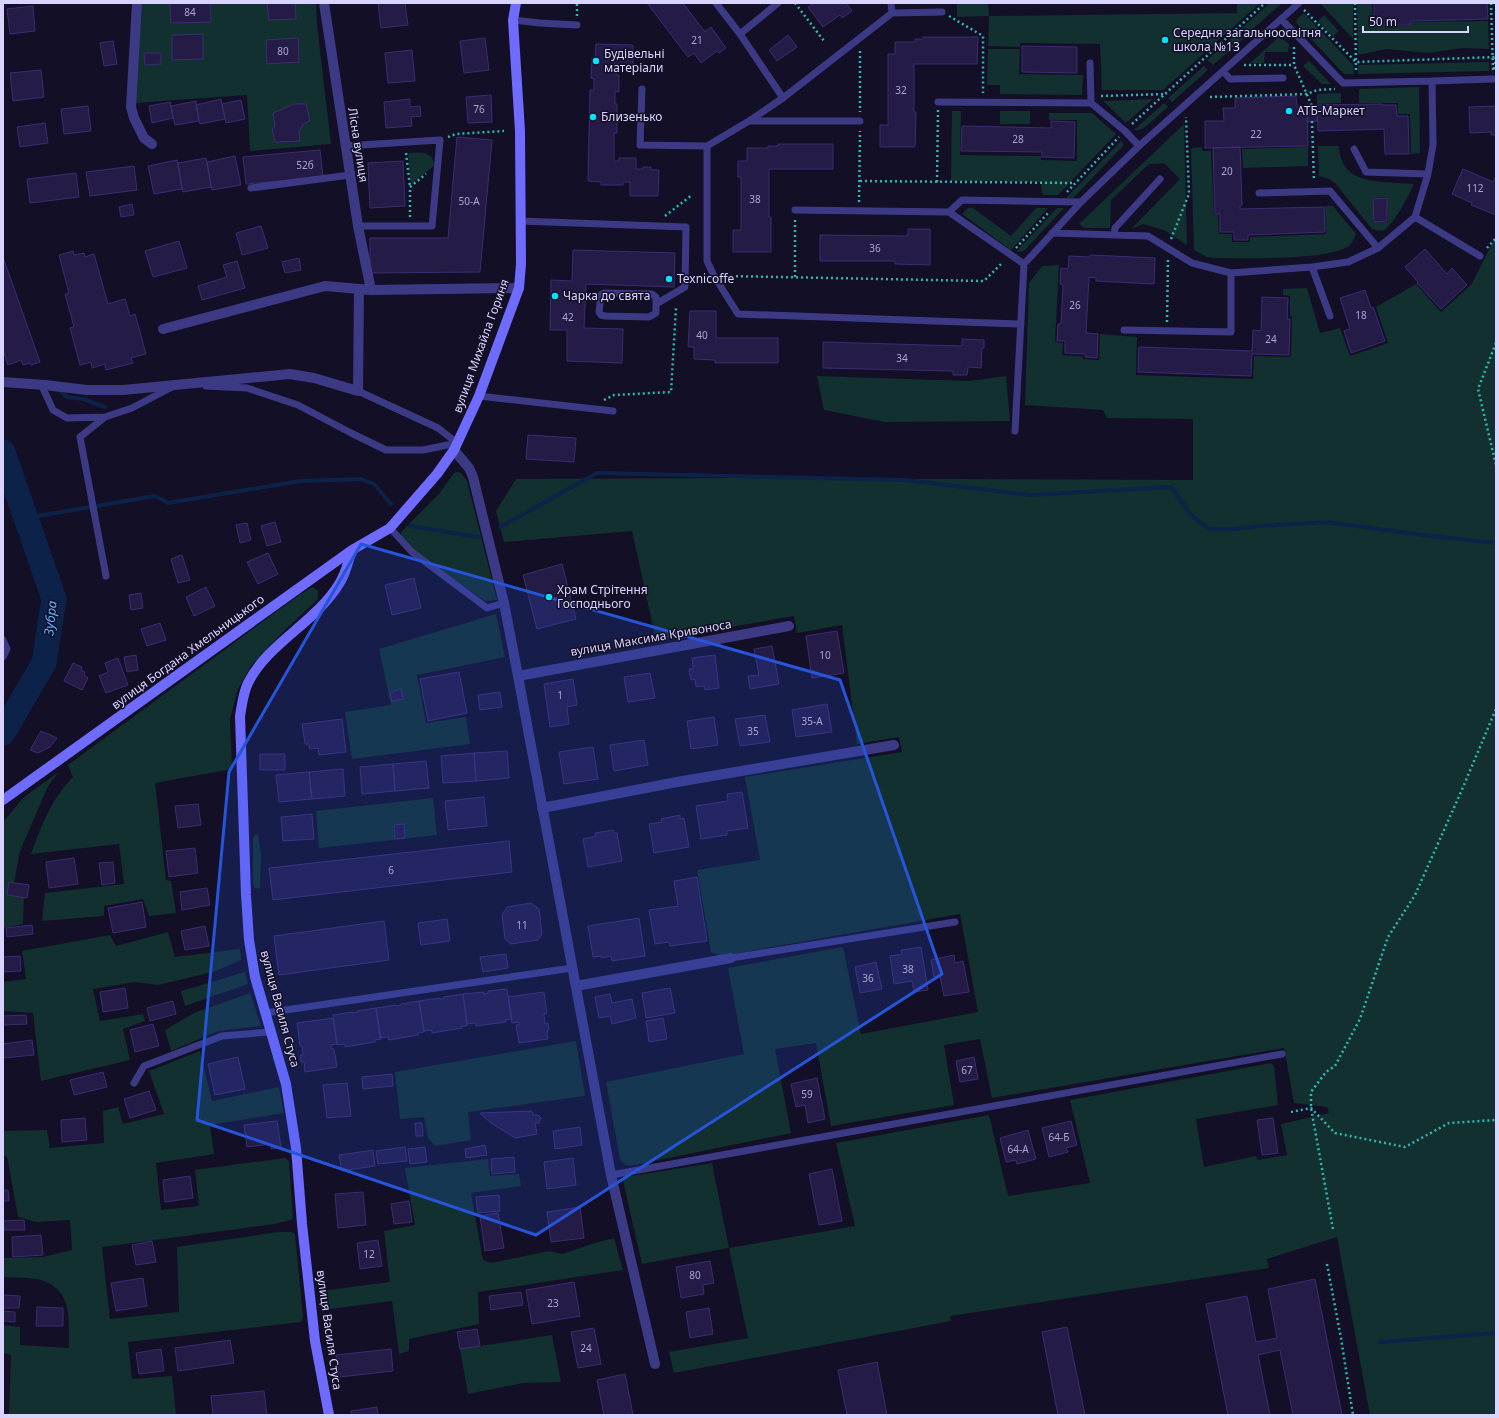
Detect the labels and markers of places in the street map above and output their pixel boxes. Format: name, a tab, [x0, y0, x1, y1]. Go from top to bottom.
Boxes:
place label: Середня загальноосвітня школа №13	[1173, 24, 1321, 55]
marker: Середня загальноосвітня школа №13	[1160, 35, 1170, 45]
place label: Будівельні матеріали	[604, 45, 665, 76]
marker: Будівельні матеріали	[591, 56, 601, 66]
place label: АТБ-Маркет	[1297, 102, 1365, 119]
marker: АТБ-Маркет	[1284, 106, 1294, 116]
place label: Близенько	[601, 108, 663, 125]
marker: Близенько	[588, 112, 598, 122]
place label: Texnicoffe	[677, 270, 734, 287]
marker: Texnicoffe	[664, 274, 674, 284]
place label: Чарка до свята	[563, 287, 650, 304]
marker: Чарка до свята	[550, 291, 560, 301]
place label: Храм Стрітення Господнього	[557, 581, 648, 612]
marker: Храм Стрітення Господнього	[544, 592, 554, 602]

